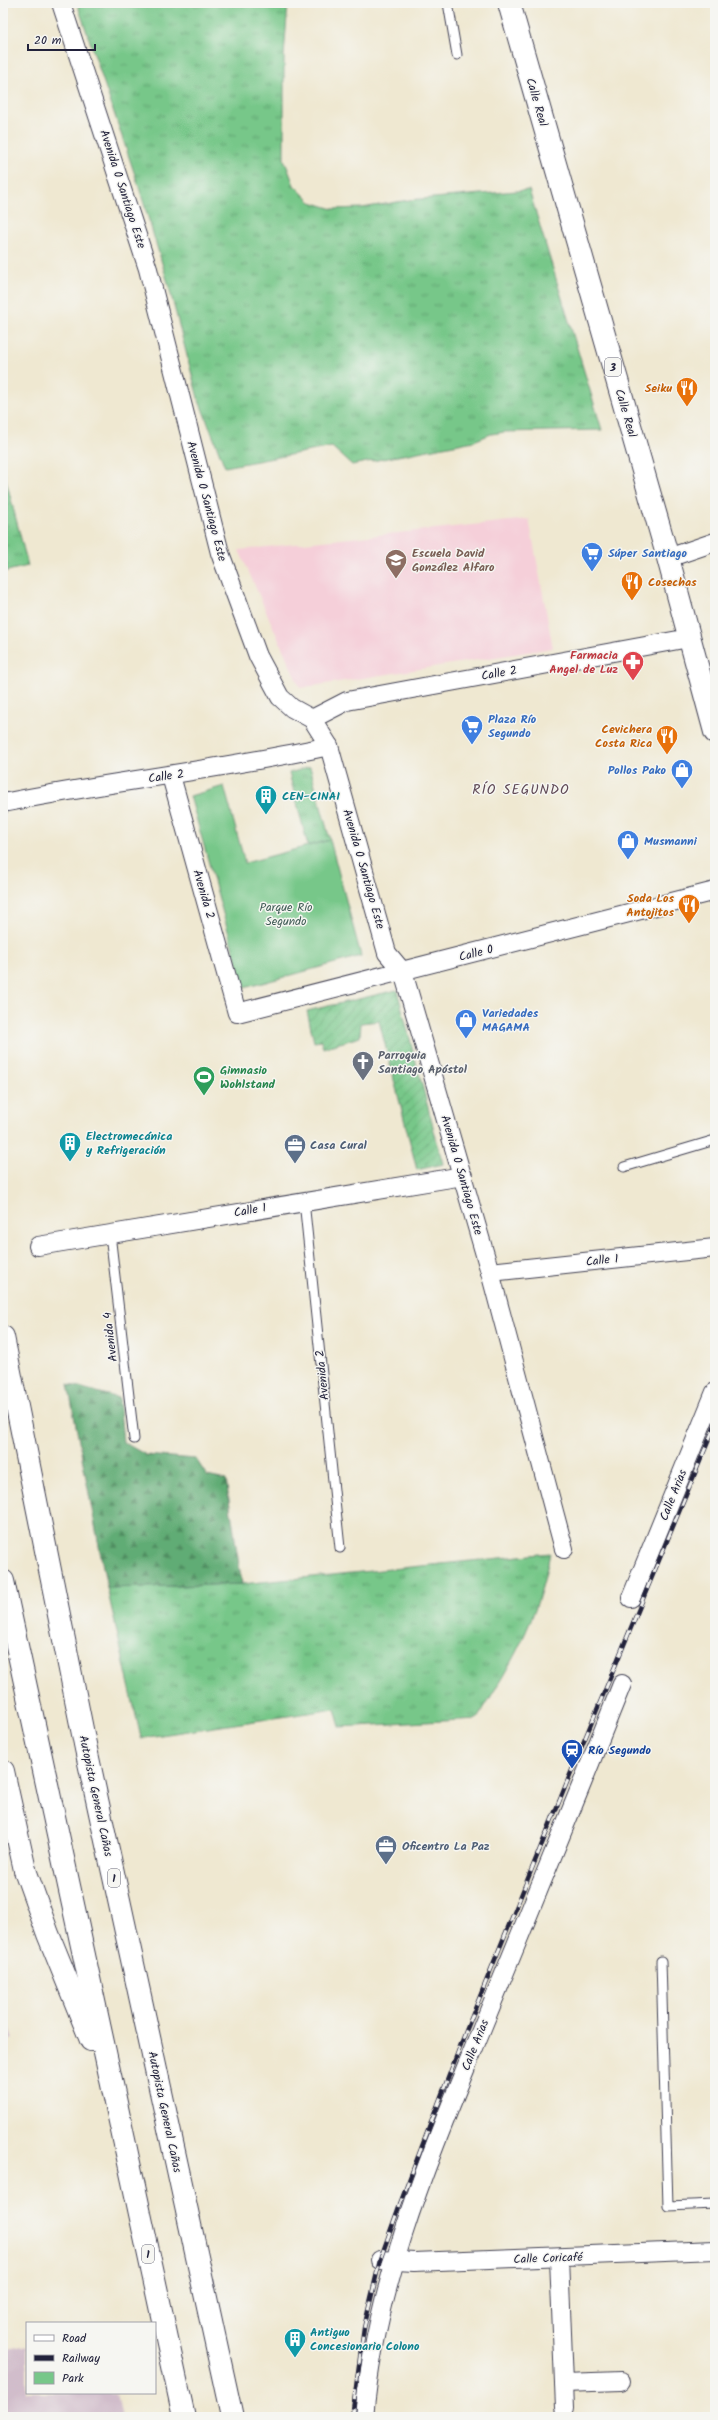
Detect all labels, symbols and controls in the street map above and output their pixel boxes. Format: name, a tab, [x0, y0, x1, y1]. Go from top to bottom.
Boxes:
scale bar	[28, 26, 95, 52]
text: 20 m	[34, 31, 62, 50]
street label: Calle Real	[521, 76, 553, 129]
street label: Avenida 0 Santiago Este	[94, 127, 151, 252]
road number: 3	[605, 358, 621, 376]
restaurant icon: Seiku	[674, 375, 700, 408]
place label: Seiku	[645, 379, 672, 398]
street label: Calle Real	[610, 387, 642, 440]
street label: Avenida 0 Santiago Este	[181, 439, 232, 564]
supermarket icon: Súper Santiago	[579, 540, 605, 573]
place label: Escuela David González Alfaro	[412, 544, 495, 577]
place label: Súper Santiago	[608, 544, 687, 563]
school or university icon: Escuela David González Alfaro	[383, 547, 409, 580]
restaurant icon: Cosechas	[619, 569, 645, 602]
place label: Cosechas	[648, 573, 697, 592]
place label: Farmacia Angel de Luz	[549, 646, 618, 679]
pharmacy icon: Farmacia Angel de Luz	[620, 649, 646, 682]
street label: Calle 2	[480, 661, 518, 686]
place label: Plaza Río Segundo	[488, 710, 537, 743]
supermarket icon: Plaza Río Segundo	[459, 713, 485, 746]
place label: Cevichera Costa Rica	[595, 720, 652, 753]
restaurant icon: Cevichera Costa Rica	[654, 723, 680, 756]
shop icon: Pollos Pako	[669, 757, 695, 790]
place label: Pollos Pako	[608, 761, 667, 780]
street label: Calle 2	[147, 765, 185, 788]
district label: RÍO SEGUNDO	[472, 779, 570, 801]
building icon: CEN-CINAI	[253, 783, 279, 816]
place label: CEN-CINAI	[282, 787, 340, 806]
street label: Avenida 0 Santiago Este	[337, 807, 390, 932]
shop icon: Musmanni	[615, 828, 641, 861]
place label: Musmanni	[644, 832, 698, 851]
street label: Avenida 2	[187, 867, 220, 921]
place label: Soda Los Antojitos	[626, 889, 674, 922]
restaurant icon: Soda Los Antojitos	[676, 892, 702, 925]
park label: Parque Río Segundo	[259, 898, 313, 931]
street label: Calle 0	[457, 940, 495, 967]
place label: Variedades MAGAMA	[482, 1004, 539, 1037]
shop icon: Variedades MAGAMA	[453, 1007, 479, 1040]
place label: Parroquia Santiago Apóstol	[378, 1046, 468, 1079]
church icon: Parroquia Santiago Apóstol	[350, 1049, 376, 1082]
place label: Gimnasio Wohlstand	[220, 1061, 276, 1094]
sports icon: Gimnasio Wohlstand	[191, 1064, 217, 1097]
street label: Avenida 0 Santiago Este	[435, 1113, 488, 1238]
place label: Electromecánica y Refrigeración	[85, 1127, 172, 1160]
building icon: Electromecánica y Refrigeración	[57, 1130, 83, 1163]
office icon: Casa Cural	[282, 1132, 308, 1165]
place label: Casa Cural	[310, 1136, 368, 1155]
street label: Calle 1	[232, 1198, 268, 1223]
street label: Calle 1	[585, 1249, 620, 1272]
street label: Avenida 4	[98, 1311, 123, 1363]
street label: Avenida 2	[310, 1349, 335, 1401]
street label: Calle Arias	[655, 1467, 692, 1524]
street label: Autopista General Cañas	[73, 1734, 118, 1859]
station icon: Río Segundo	[559, 1737, 585, 1770]
place label: Río Segundo	[588, 1741, 652, 1760]
office icon: Oficentro La Paz	[373, 1833, 399, 1866]
place label: Oficentro La Paz	[402, 1837, 490, 1856]
road number: 1	[108, 1869, 120, 1887]
street label: Calle Arias	[457, 2017, 494, 2074]
street label: Autopista General Cañas	[142, 2050, 187, 2175]
road number: 1	[142, 2245, 154, 2263]
street label: Calle Coricafé	[513, 2248, 584, 2269]
legend	[26, 2322, 156, 2394]
place label: Antiguo Concesionario Colono	[310, 2323, 420, 2356]
building icon: Antiguo Concesionario Colono	[282, 2326, 308, 2359]
text: Road	[62, 2329, 87, 2348]
text: Railway	[62, 2349, 100, 2368]
text: Park	[62, 2369, 84, 2388]

